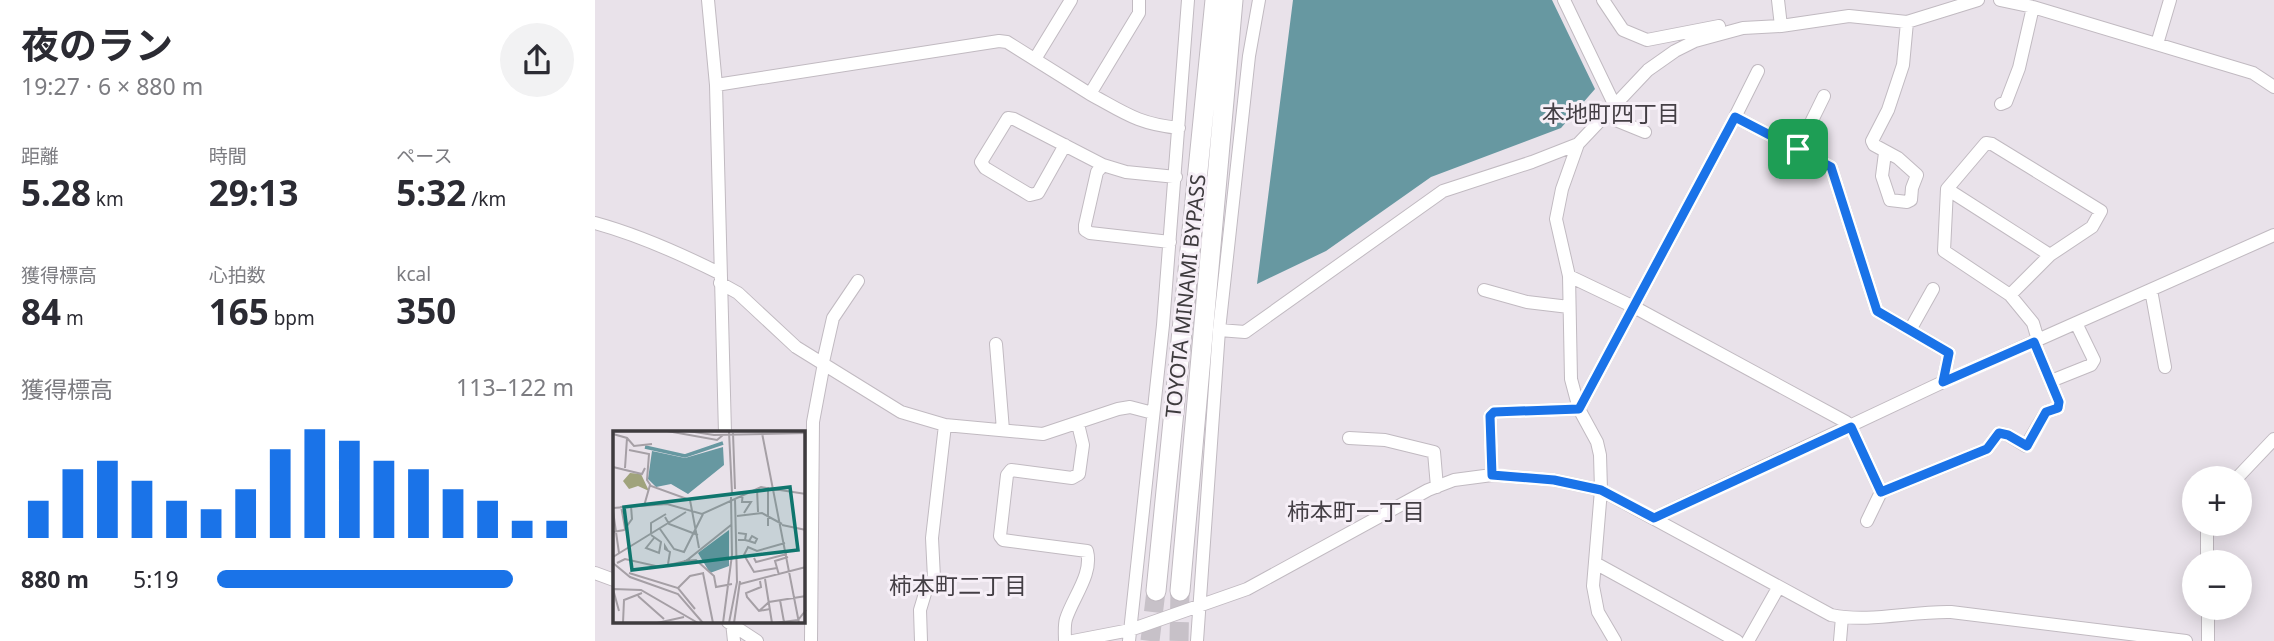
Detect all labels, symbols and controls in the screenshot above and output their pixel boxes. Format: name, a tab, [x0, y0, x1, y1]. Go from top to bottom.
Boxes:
text: 夜のラン	[21, 18, 173, 70]
button: share	[500, 23, 574, 97]
text: 19:27 · 6 × 880 m	[21, 70, 203, 102]
district label: 本地町四丁目	[1542, 97, 1680, 129]
pin	[1768, 119, 1828, 179]
icon: arrive	[1779, 130, 1817, 168]
text: 距離	[21, 143, 59, 169]
text: 時間	[209, 143, 247, 169]
text: ペース	[396, 143, 452, 169]
text: 5.28	[21, 169, 91, 216]
text: 29:13	[209, 169, 299, 216]
text: 5:32	[396, 169, 466, 216]
street label: TOYOTA MINAMI BYPASS	[1158, 173, 1212, 419]
text: km	[91, 186, 124, 212]
text: /km	[466, 186, 506, 212]
text: kcal	[396, 261, 431, 287]
text: 獲得標高	[21, 262, 97, 288]
text: 心拍数	[209, 262, 266, 288]
text: 350	[396, 287, 456, 334]
text: 84	[21, 288, 61, 335]
text: 165	[209, 288, 269, 335]
text: m	[61, 305, 84, 331]
text: bpm	[269, 305, 315, 331]
text: 113–122 m	[456, 371, 574, 403]
text: 獲得標高	[21, 373, 113, 405]
inset map	[613, 431, 805, 624]
map controls	[2182, 466, 2252, 620]
button: +	[2182, 466, 2252, 536]
district label: 柿本町一丁目	[1287, 495, 1425, 527]
button: −	[2182, 550, 2252, 620]
text: 880 m	[21, 563, 89, 595]
text: 5:19	[133, 563, 179, 595]
district label: 柿本町二丁目	[889, 569, 1027, 601]

